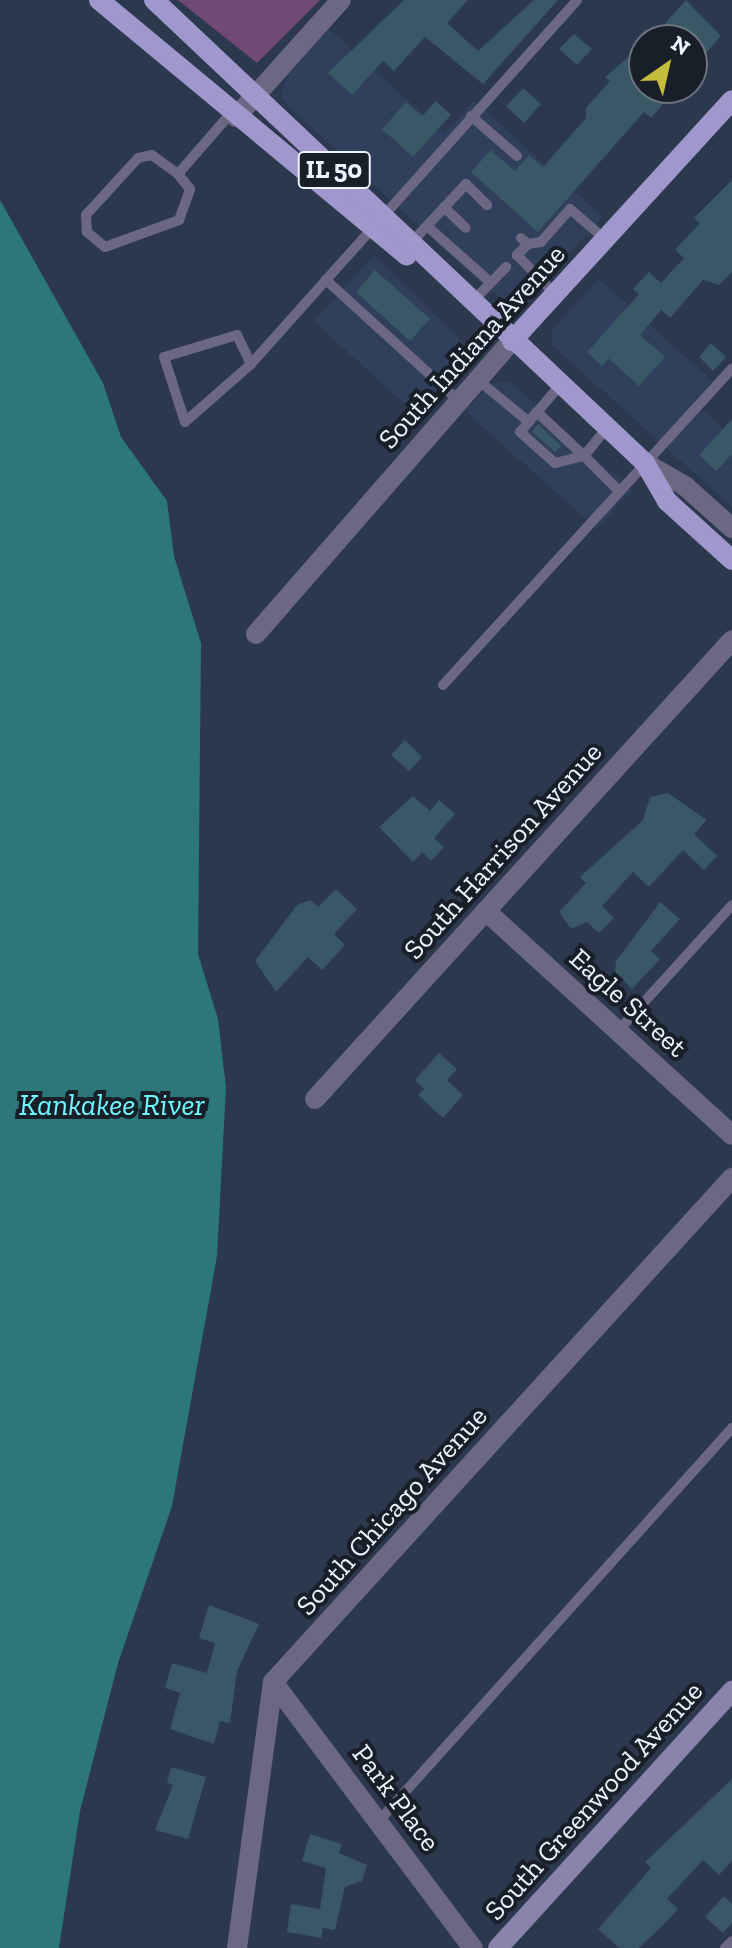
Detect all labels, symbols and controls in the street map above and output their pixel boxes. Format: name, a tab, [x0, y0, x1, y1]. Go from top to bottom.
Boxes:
north arrow	[628, 24, 708, 104]
text: N	[666, 29, 695, 61]
road number: IL 50	[296, 148, 372, 192]
street label: South Indiana Avenue	[371, 238, 573, 456]
street label: South Harrison Avenue	[397, 735, 609, 967]
street label: Eagle Street	[562, 942, 694, 1064]
water label: Kankakee River	[19, 1087, 205, 1123]
street label: South Chicago Avenue	[289, 1399, 495, 1623]
street label: South Greenwood Avenue	[478, 1674, 710, 1928]
street label: Park Place	[345, 1738, 447, 1858]

